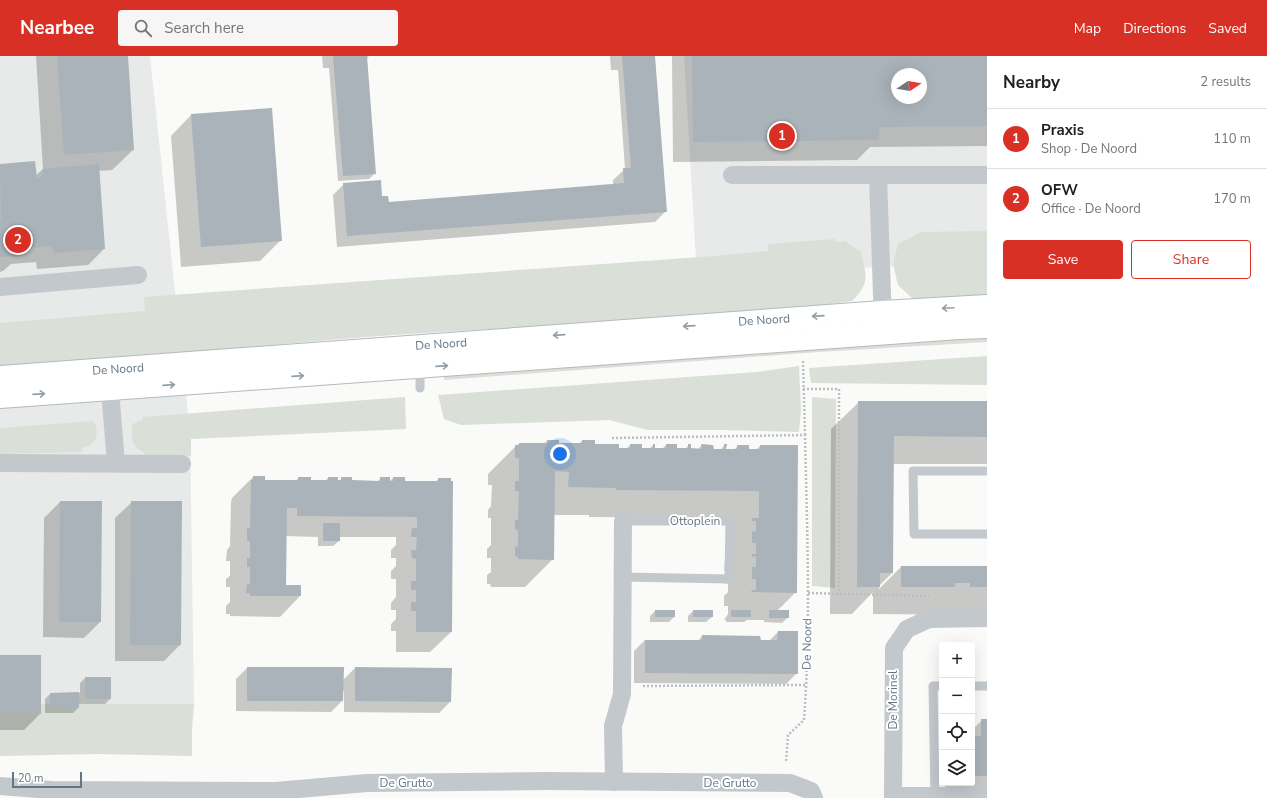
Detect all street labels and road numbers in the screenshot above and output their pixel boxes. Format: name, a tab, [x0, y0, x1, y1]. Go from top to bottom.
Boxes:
street label: De Noord	[738, 310, 790, 330]
street label: De Noord	[415, 334, 467, 354]
street label: De Noord	[92, 359, 144, 379]
street label: Ottoplein	[670, 513, 720, 529]
street label: De Noord	[799, 618, 815, 670]
street label: De Morinel	[885, 670, 901, 730]
street label: De Grutto	[380, 775, 433, 791]
street label: De Grutto	[704, 775, 757, 791]

